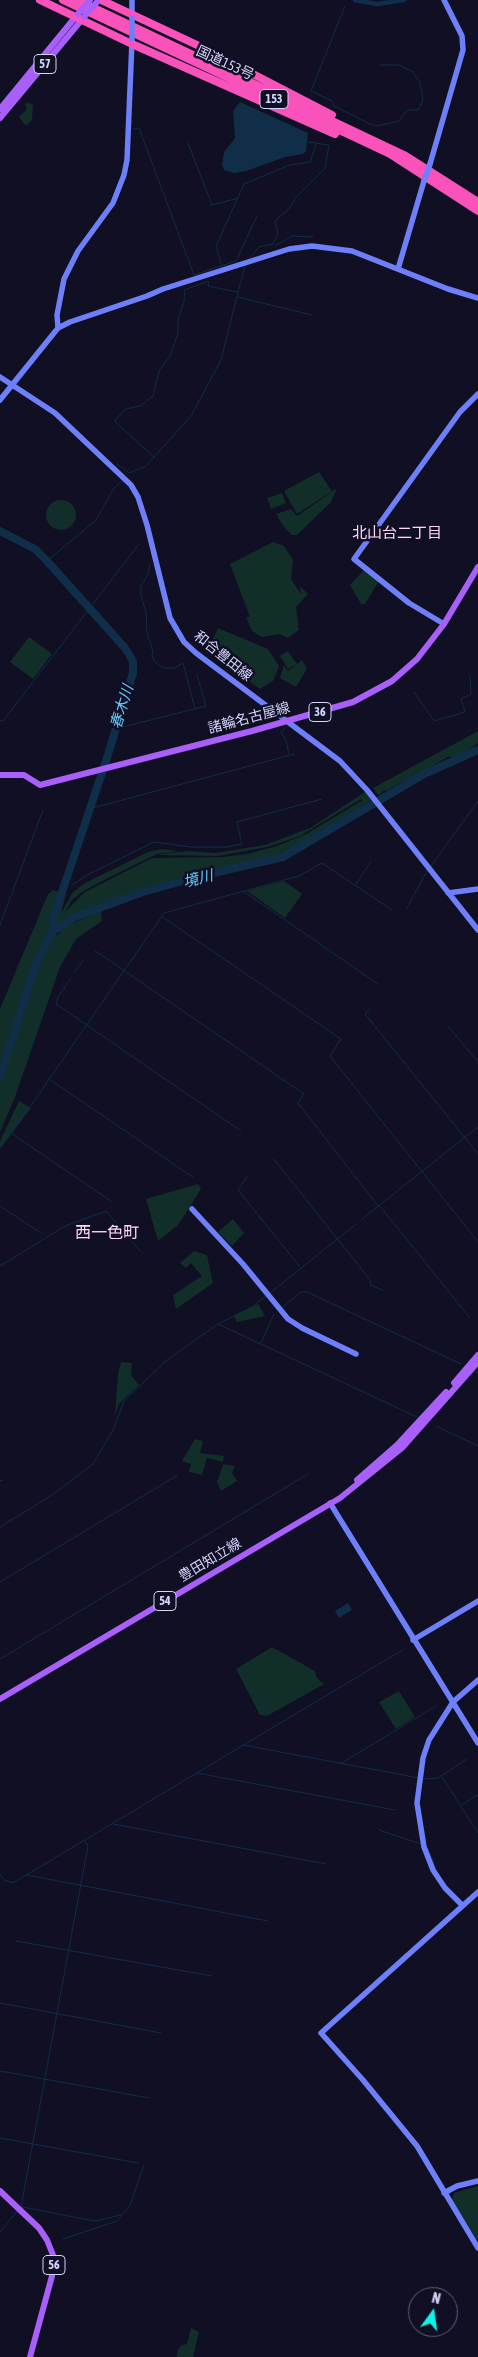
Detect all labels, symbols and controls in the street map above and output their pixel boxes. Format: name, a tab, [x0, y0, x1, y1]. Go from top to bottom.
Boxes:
street label: 国道153号	[193, 42, 257, 84]
road number: 57	[34, 54, 56, 74]
road number: 153	[260, 90, 288, 108]
district label: 北山台二丁目	[352, 524, 442, 542]
street label: 和合豊田線	[191, 627, 255, 685]
water label: 春木川	[107, 683, 137, 731]
street label: 諸輪名古屋線	[206, 699, 292, 737]
road number: 36	[309, 702, 331, 722]
water label: 境川	[181, 867, 215, 891]
district label: 西一色町	[75, 1223, 139, 1243]
street label: 豊田知立線	[176, 1535, 244, 1585]
road number: 54	[154, 1592, 176, 1610]
road number: 56	[43, 2256, 65, 2274]
north arrow	[408, 2287, 458, 2337]
text: N	[430, 2290, 442, 2307]

